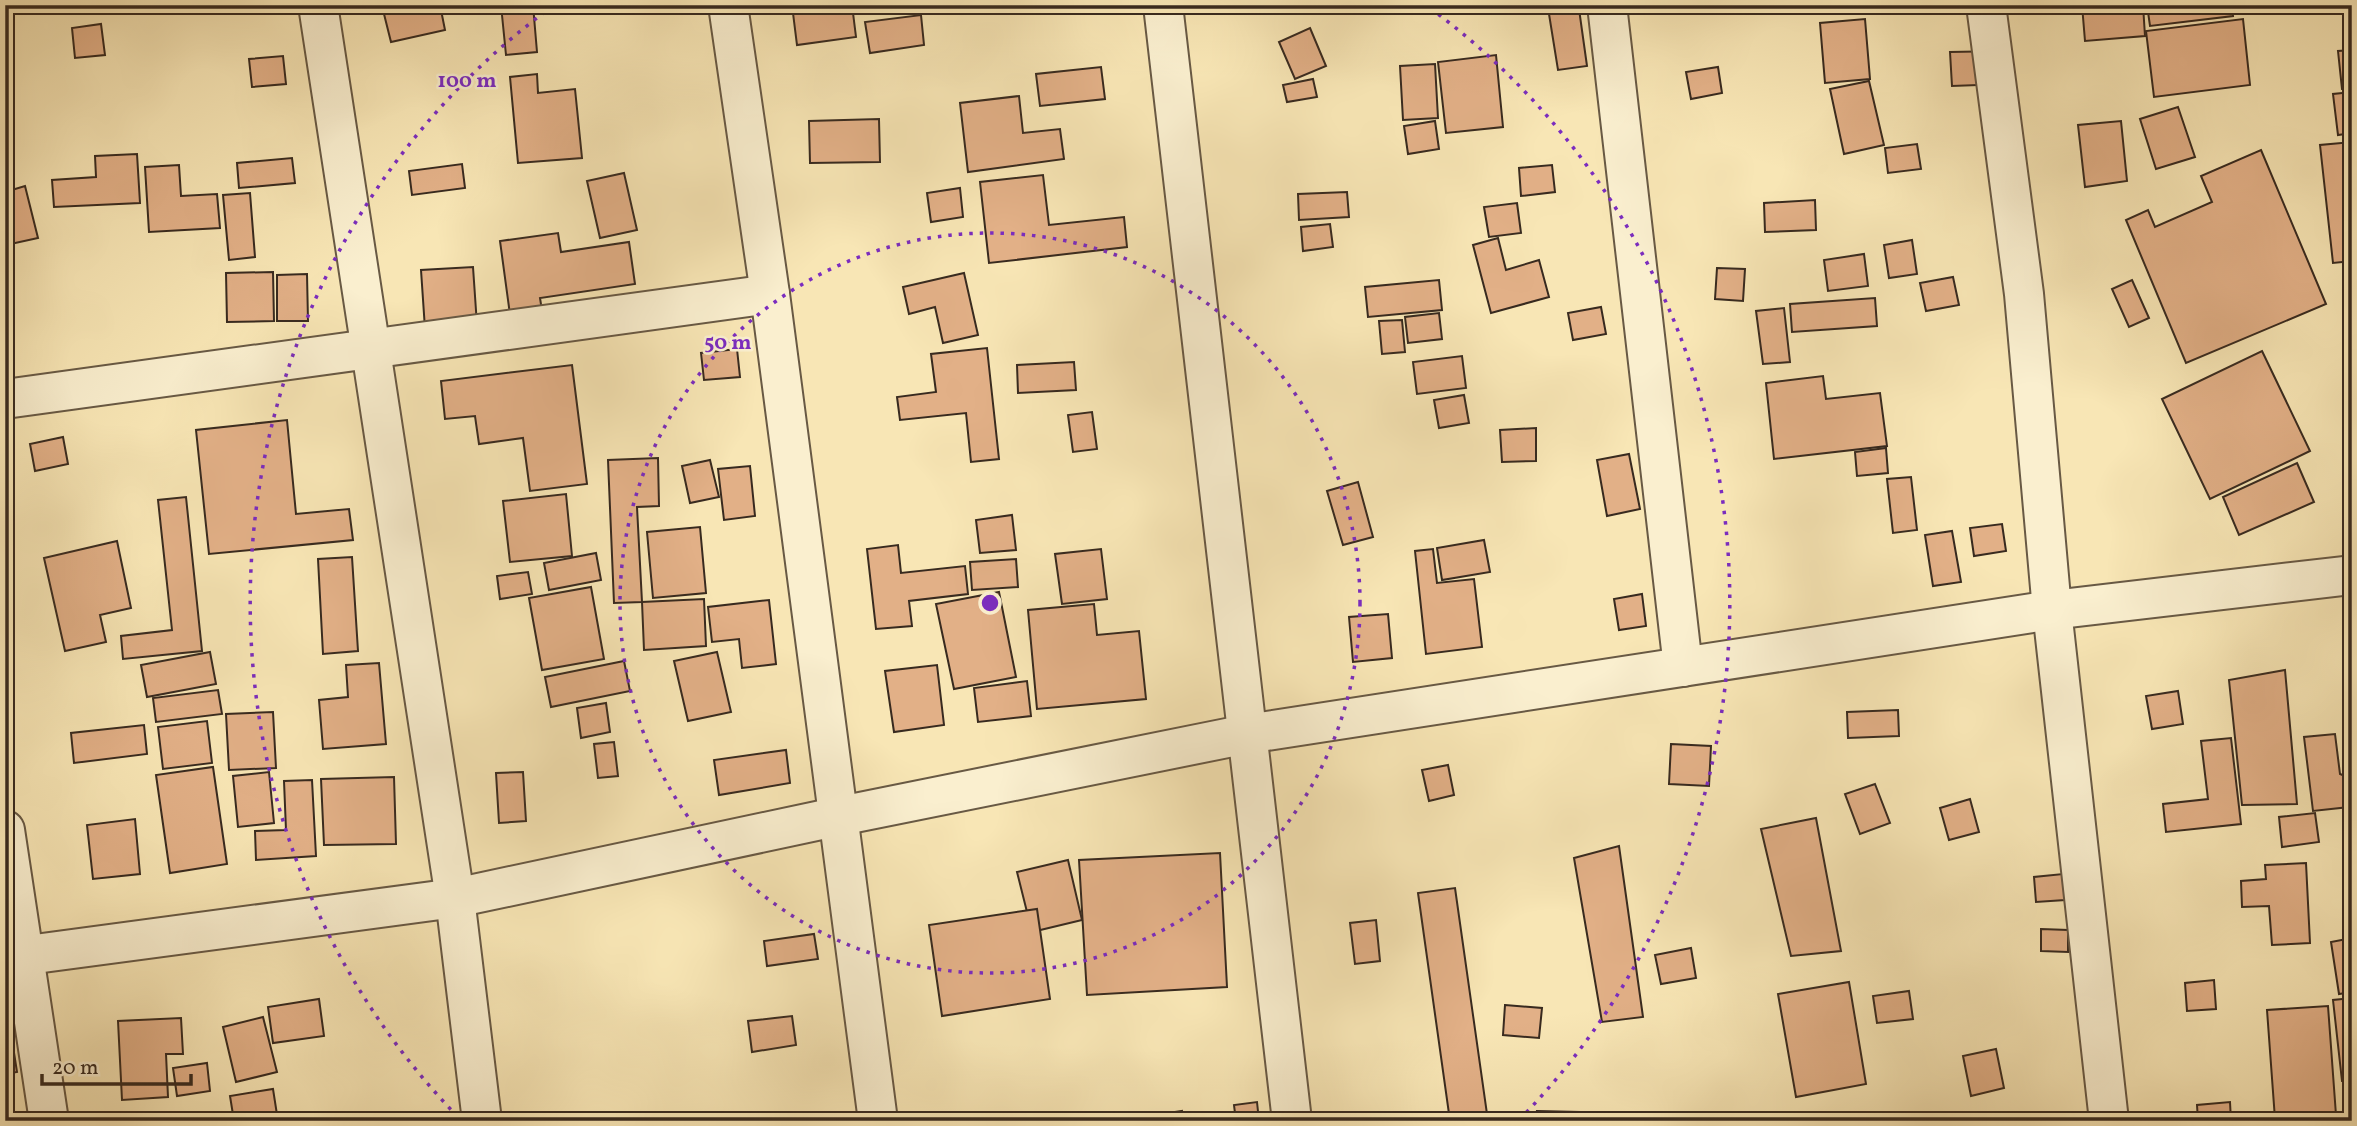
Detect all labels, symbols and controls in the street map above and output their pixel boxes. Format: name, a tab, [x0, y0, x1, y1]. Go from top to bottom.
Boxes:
text: 100 m	[437, 67, 497, 96]
text: 50 m	[704, 329, 752, 358]
centre of rings	[978, 591, 1002, 615]
scale bar	[42, 1042, 191, 1086]
text: 20 m	[52, 1054, 98, 1083]

